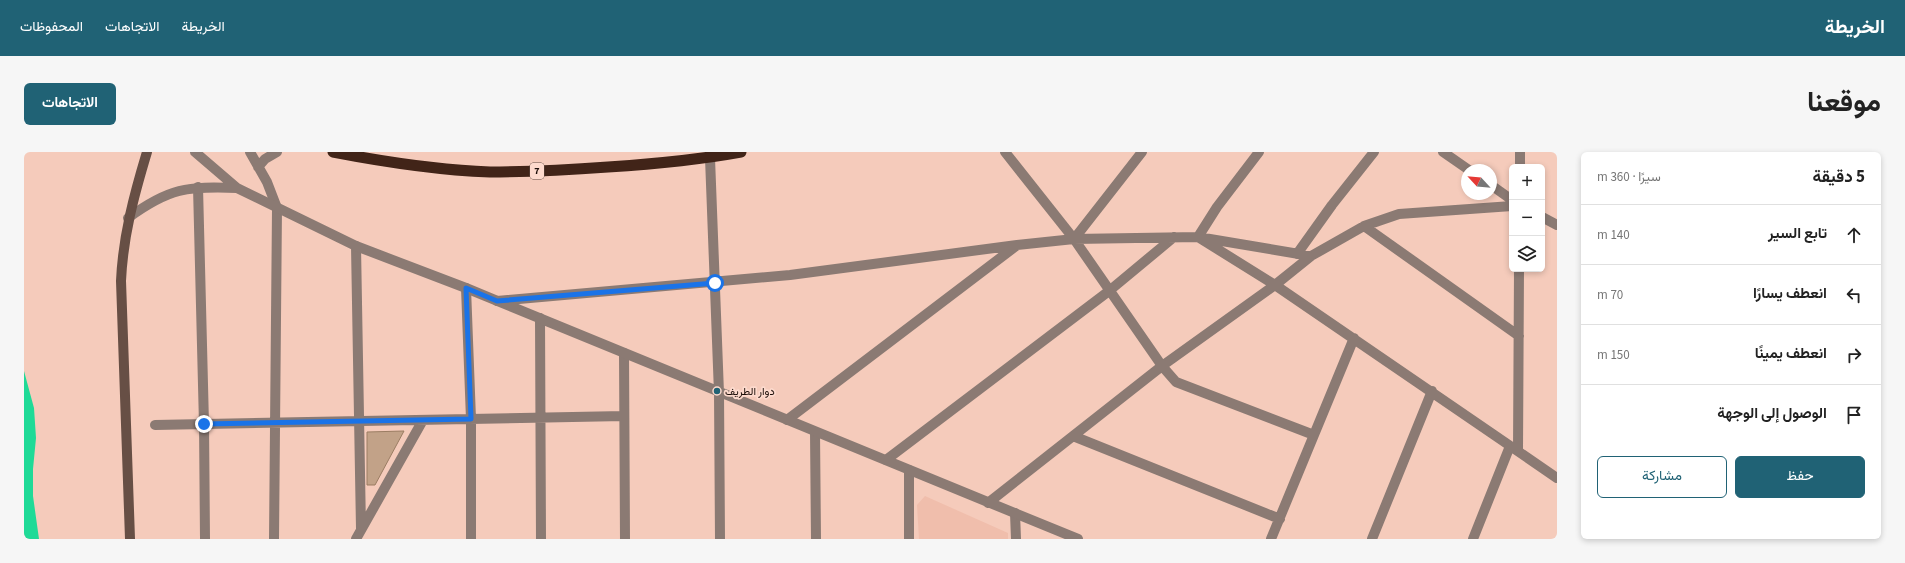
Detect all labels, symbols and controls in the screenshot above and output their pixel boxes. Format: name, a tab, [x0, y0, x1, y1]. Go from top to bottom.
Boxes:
text: الخريطة	[1825, 14, 1885, 41]
text: المحفوظات	[20, 17, 83, 37]
text: الاتجاهات	[105, 17, 159, 37]
text: الخريطة	[181, 17, 225, 37]
text: موقعنا	[1807, 82, 1881, 122]
button: الاتجاهات	[24, 83, 116, 125]
road number: 7	[530, 163, 544, 179]
north arrow	[1461, 164, 1497, 200]
map controls	[1509, 164, 1545, 272]
button: +	[1509, 164, 1545, 200]
text: 5 دقيقة	[1813, 165, 1865, 189]
text: سيرًا · 360 m	[1597, 168, 1661, 186]
button: −	[1509, 200, 1545, 236]
text: تابع السير	[1768, 223, 1827, 244]
icon: ahead	[1843, 224, 1865, 246]
text: 140 m	[1597, 226, 1630, 244]
button: layers	[1509, 236, 1545, 272]
route start	[706, 274, 724, 292]
text: انعطف يسارًا	[1753, 283, 1827, 304]
icon: left	[1843, 284, 1865, 306]
text: 70 m	[1597, 286, 1623, 304]
text: انعطف يمينًا	[1755, 343, 1827, 364]
icon: right	[1843, 344, 1865, 366]
text: 150 m	[1597, 346, 1630, 364]
place label: دوار الطريف	[725, 384, 775, 399]
marker: دوار الطريف	[712, 386, 722, 396]
text: الوصول إلى الوجهة	[1717, 403, 1827, 424]
icon: arrive	[1843, 404, 1865, 426]
route end	[195, 415, 213, 433]
button: مشاركة	[1597, 456, 1727, 498]
button: حفظ	[1735, 456, 1865, 498]

